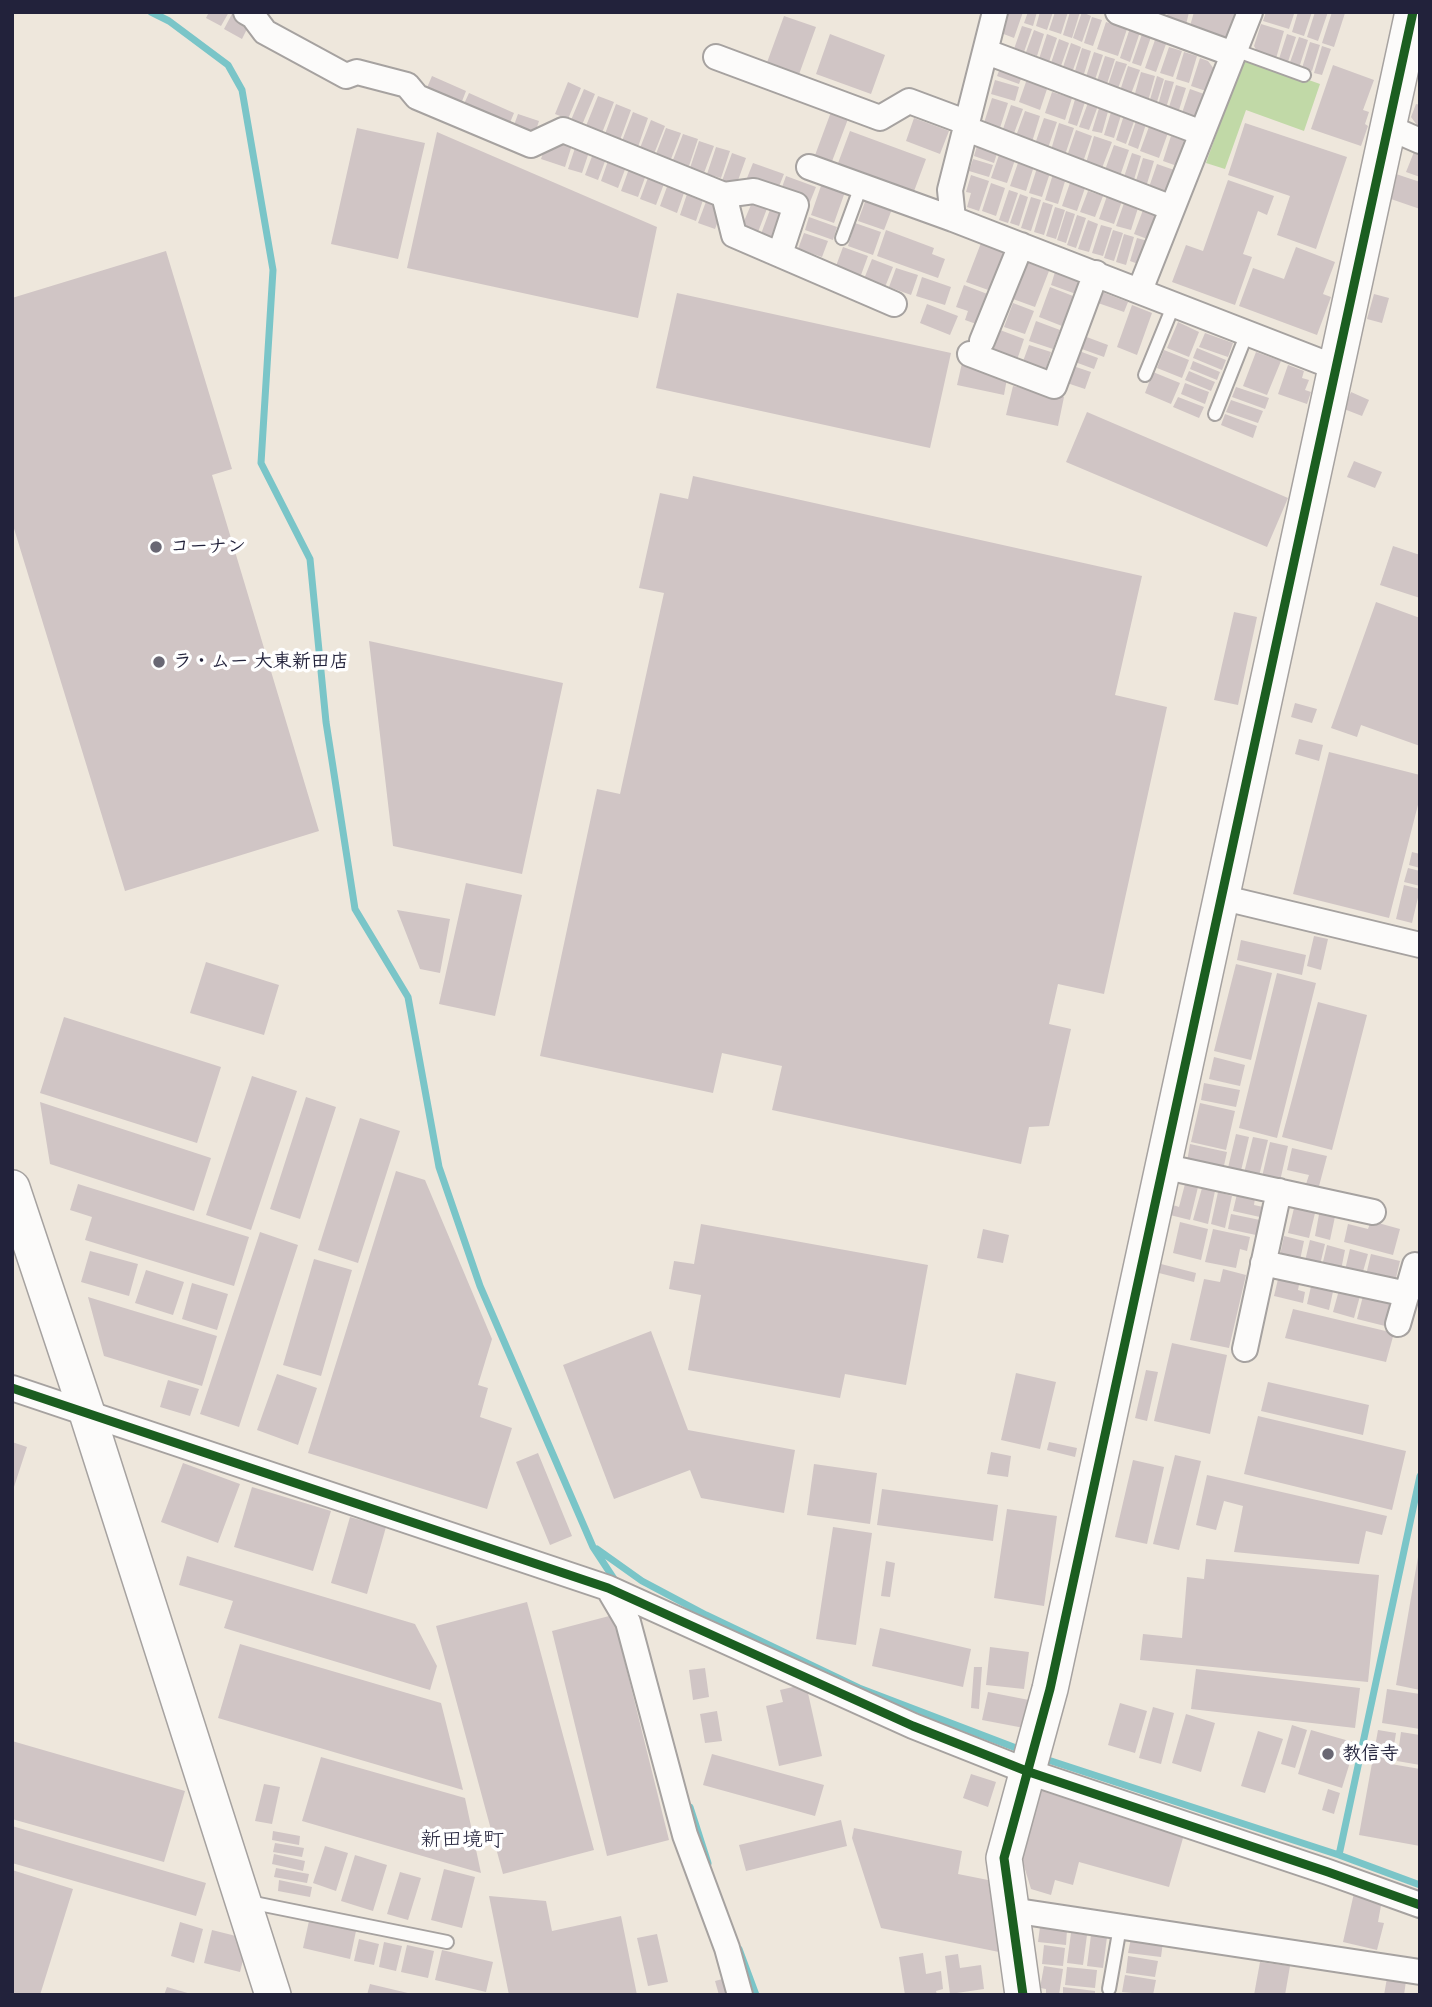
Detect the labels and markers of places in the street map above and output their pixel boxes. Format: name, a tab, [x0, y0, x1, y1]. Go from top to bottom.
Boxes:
place label: コーナン	[170, 536, 246, 558]
marker: コーナン	[148, 539, 164, 555]
place label: ラ・ムー 大東新田店	[173, 651, 349, 673]
marker: ラ・ムー 大東新田店	[151, 654, 167, 670]
place label: 教信寺	[1342, 1743, 1399, 1765]
marker: 教信寺	[1320, 1746, 1336, 1762]

